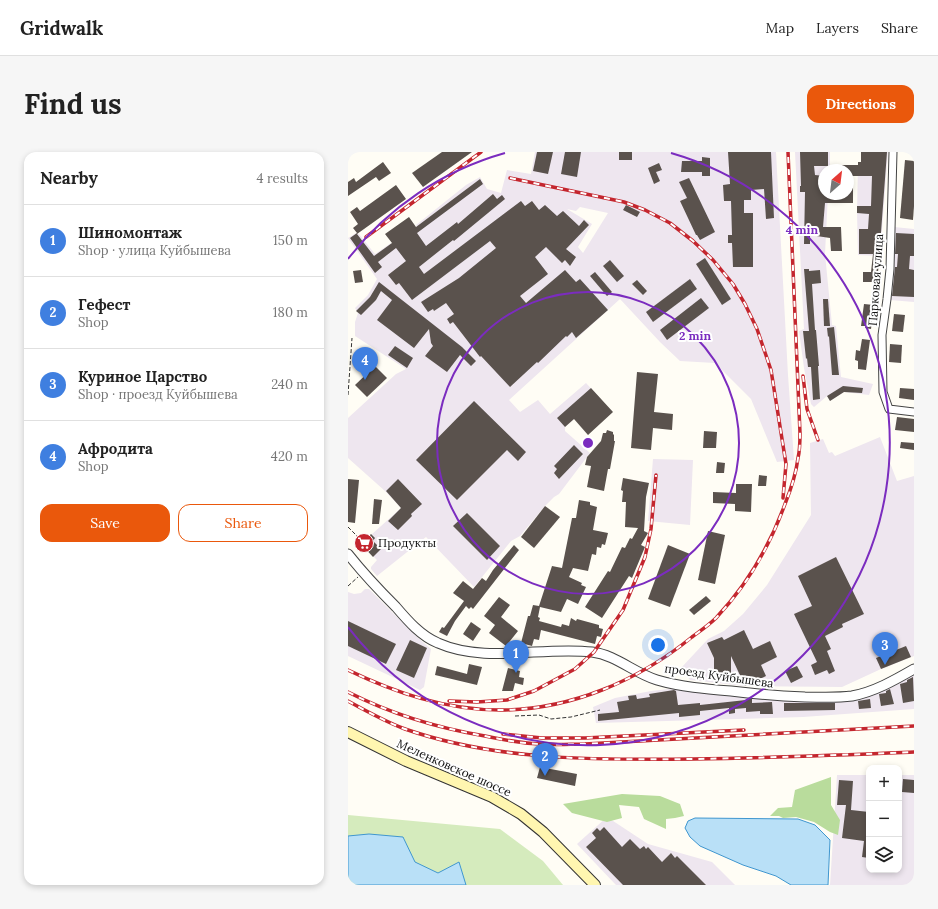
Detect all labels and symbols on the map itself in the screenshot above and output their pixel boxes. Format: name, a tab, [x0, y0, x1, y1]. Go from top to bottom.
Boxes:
north arrow	[818, 164, 854, 200]
text: 4 min	[786, 222, 819, 237]
street label: Парковая улица	[865, 233, 886, 327]
text: 2 min	[679, 328, 711, 343]
pin: 4	[352, 347, 378, 380]
centre of rings	[581, 436, 595, 450]
supermarket icon: Продукты	[353, 532, 375, 554]
place label: Продукты	[378, 535, 436, 550]
pin: 3	[872, 632, 898, 665]
your location	[648, 635, 668, 655]
pin: 1	[503, 640, 529, 673]
street label: проезд Куйбышева	[664, 660, 775, 691]
street label: Меленковское шоссе	[395, 736, 514, 800]
pin: 2	[532, 743, 558, 776]

